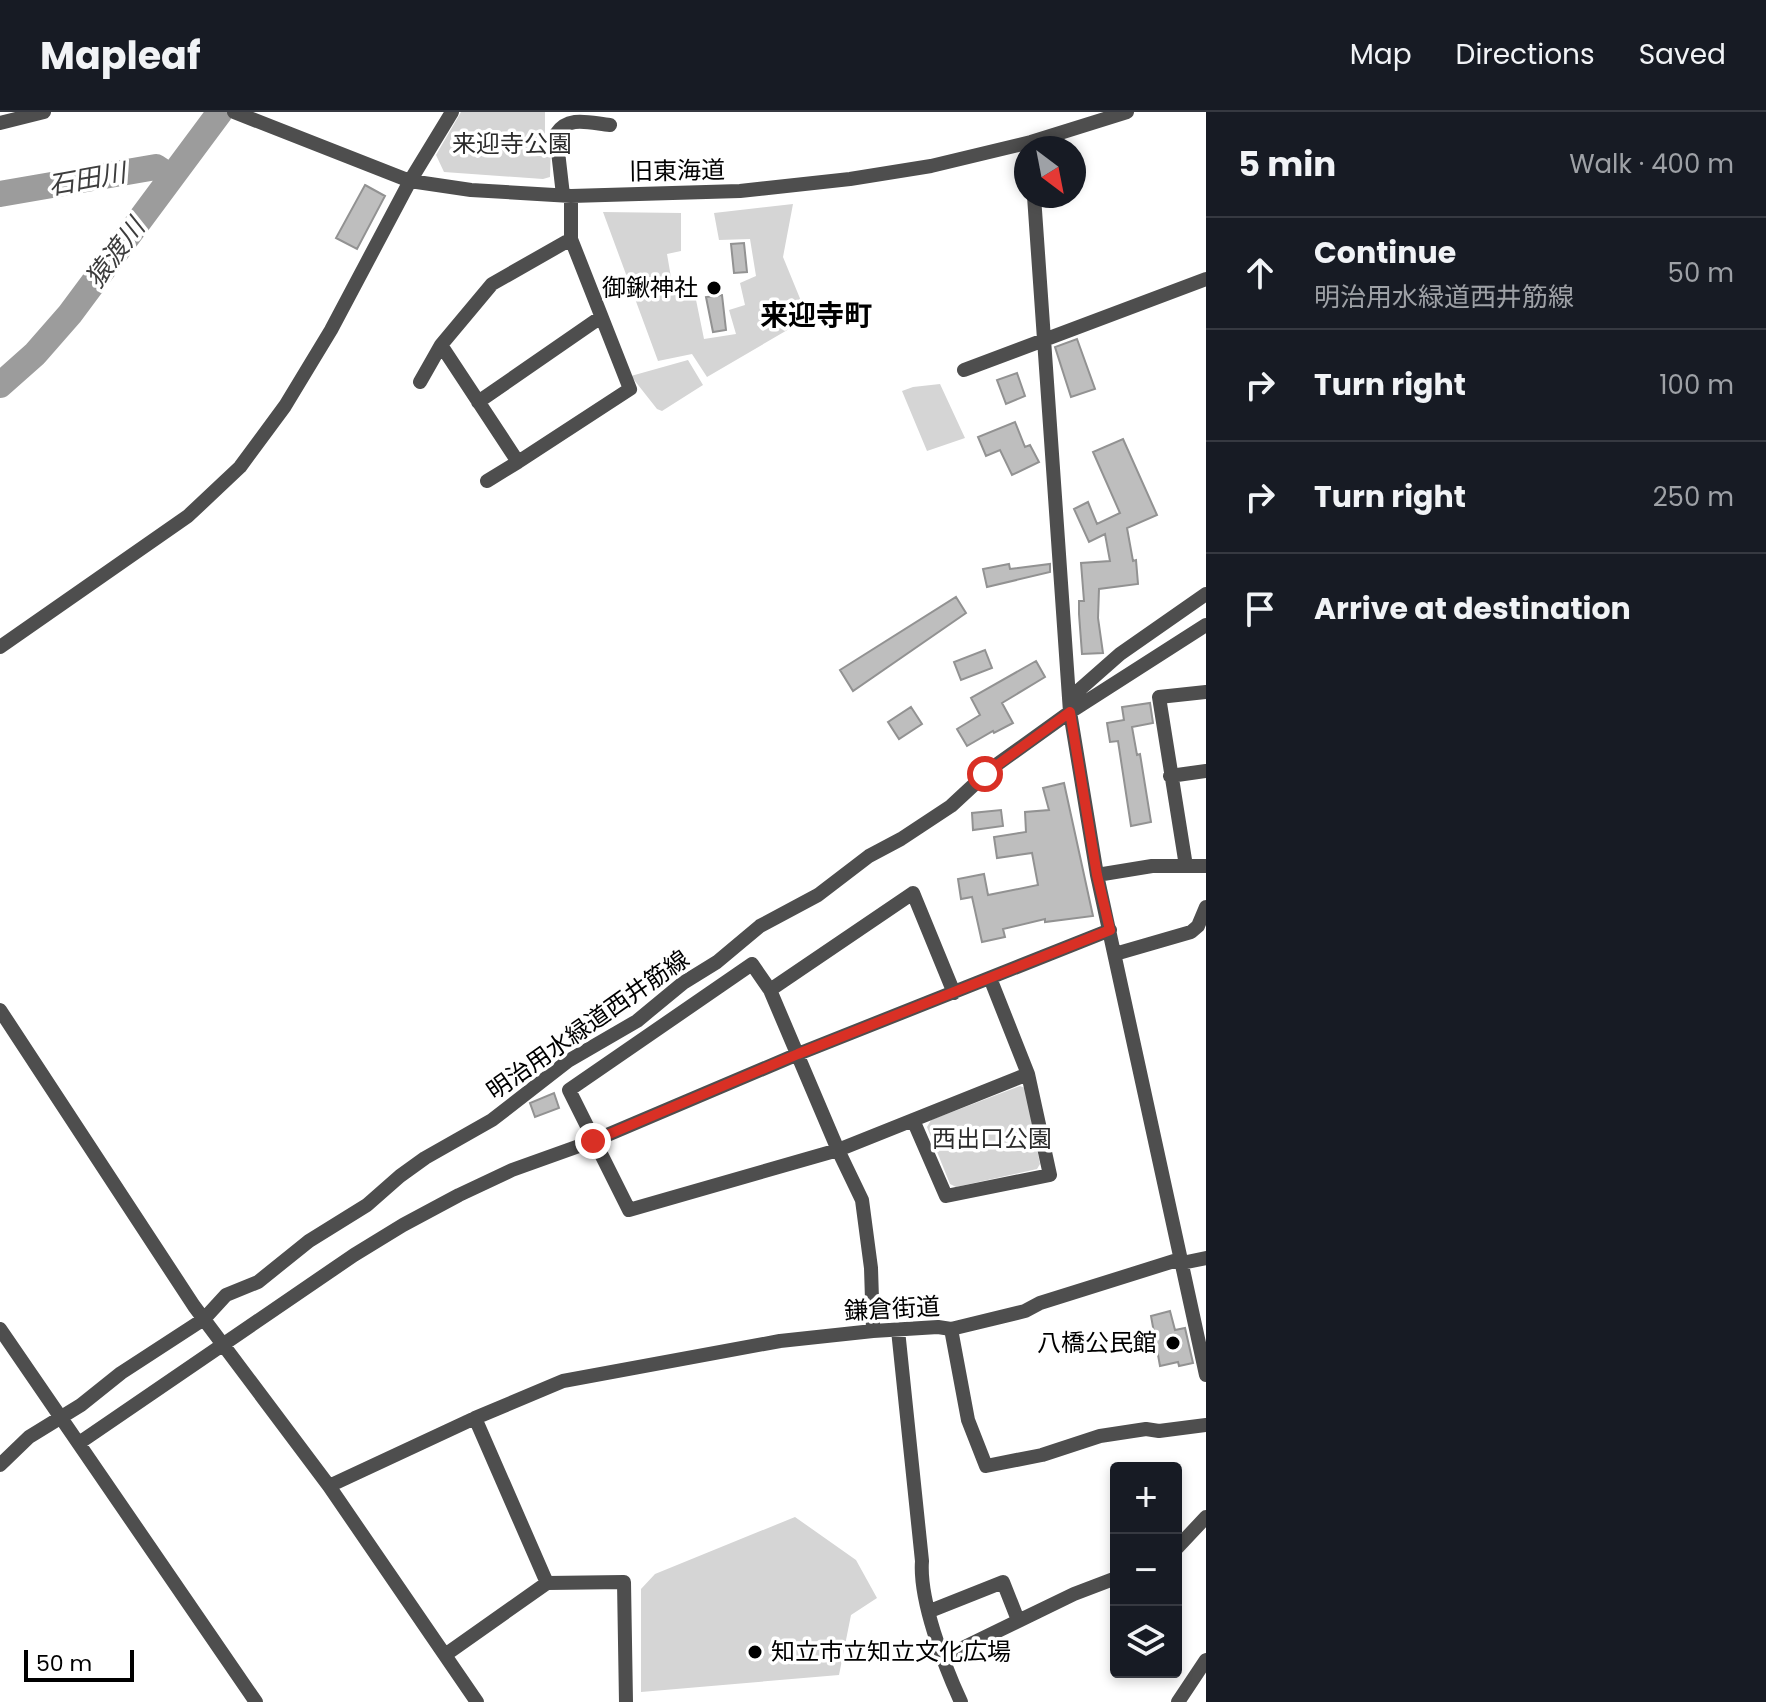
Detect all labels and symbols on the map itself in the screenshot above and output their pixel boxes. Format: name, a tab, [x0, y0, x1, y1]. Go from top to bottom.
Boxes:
park label: 来迎寺公園	[452, 127, 572, 160]
north arrow	[1014, 136, 1086, 208]
street label: 旧東海道	[629, 153, 725, 188]
water label: 石田川	[45, 154, 131, 204]
water label: 猿渡川	[77, 209, 155, 295]
place label: 御鍬神社	[602, 271, 698, 304]
marker: 御鍬神社	[705, 279, 723, 297]
district label: 来迎寺町	[760, 296, 872, 335]
route start	[967, 756, 1003, 792]
street label: 明治用水緑道西井筋線	[480, 942, 695, 1107]
park label: 西出口公園	[932, 1122, 1052, 1155]
route end	[575, 1123, 611, 1159]
street label: 鎌倉街道	[843, 1290, 941, 1327]
place label: 八橋公民館	[1037, 1326, 1157, 1359]
marker: 八橋公民館	[1164, 1334, 1182, 1352]
place label: 知立市立知立文化広場	[771, 1635, 1011, 1668]
marker: 知立市立知立文化広場	[746, 1643, 764, 1661]
scale bar	[24, 1646, 134, 1682]

